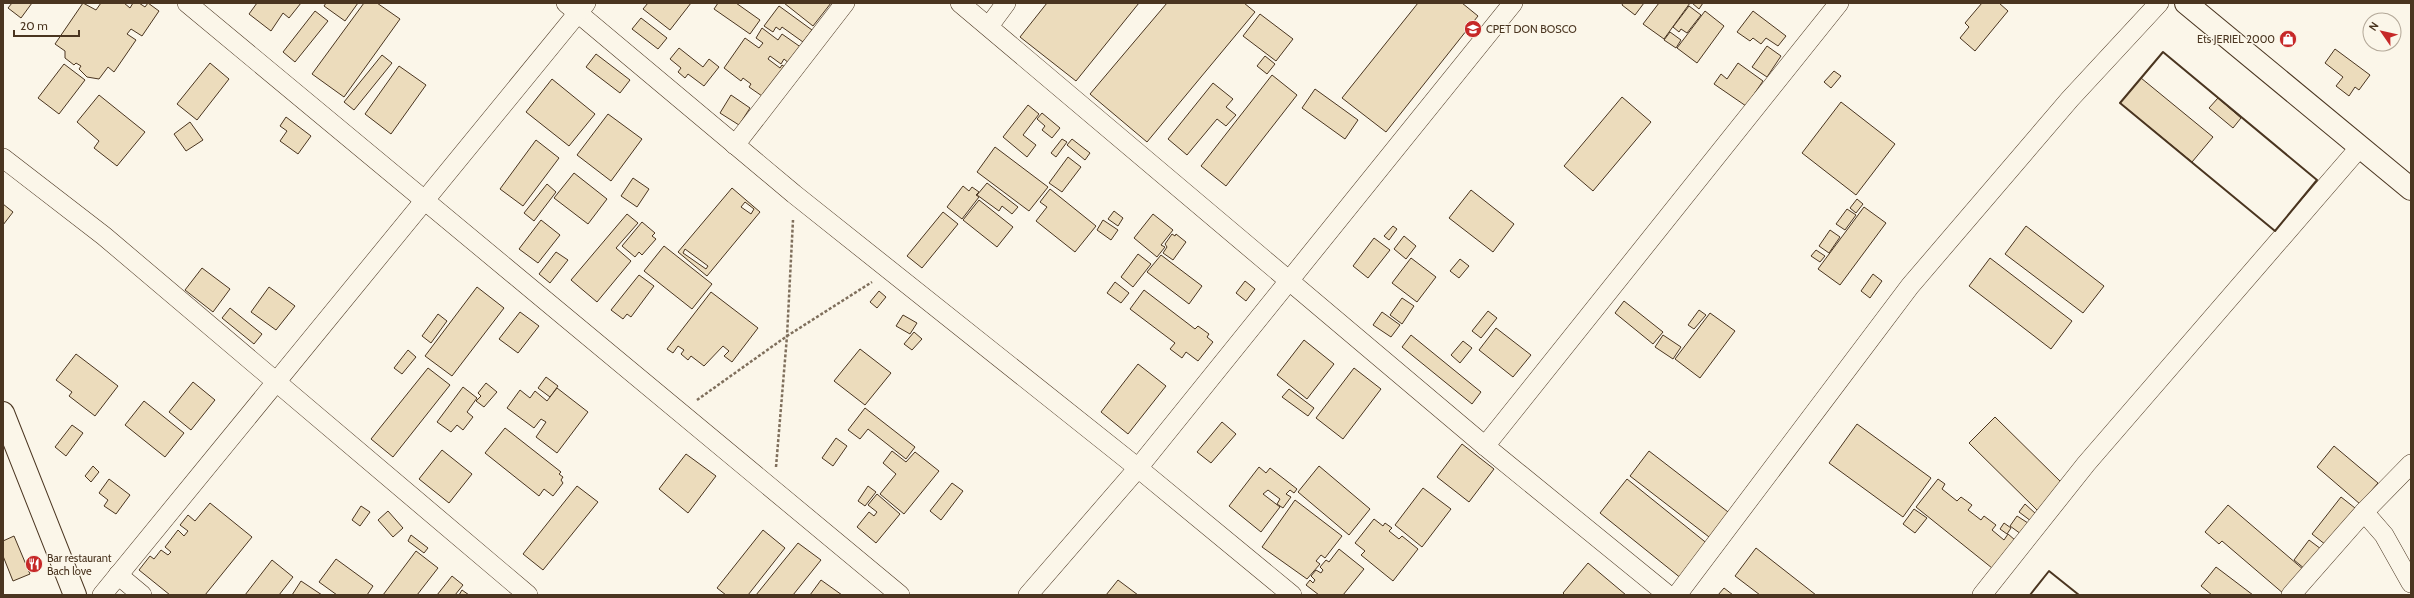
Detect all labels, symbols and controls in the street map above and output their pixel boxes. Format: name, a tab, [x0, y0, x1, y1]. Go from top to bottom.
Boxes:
scale bar	[14, 12, 79, 38]
north arrow	[2362, 12, 2402, 52]
text: 20 m	[20, 18, 48, 33]
school or university icon: CPET DON BOSCO	[1463, 19, 1483, 39]
text: N	[2366, 19, 2382, 34]
place label: CPET DON BOSCO	[1486, 22, 1577, 36]
shop icon: Ets JERIEL 2000	[2278, 29, 2298, 49]
place label: Ets JERIEL 2000	[2197, 32, 2275, 46]
place label: Bar restaurant Bach love	[47, 551, 112, 578]
restaurant icon: Bar restaurant Bach love	[24, 554, 44, 574]

